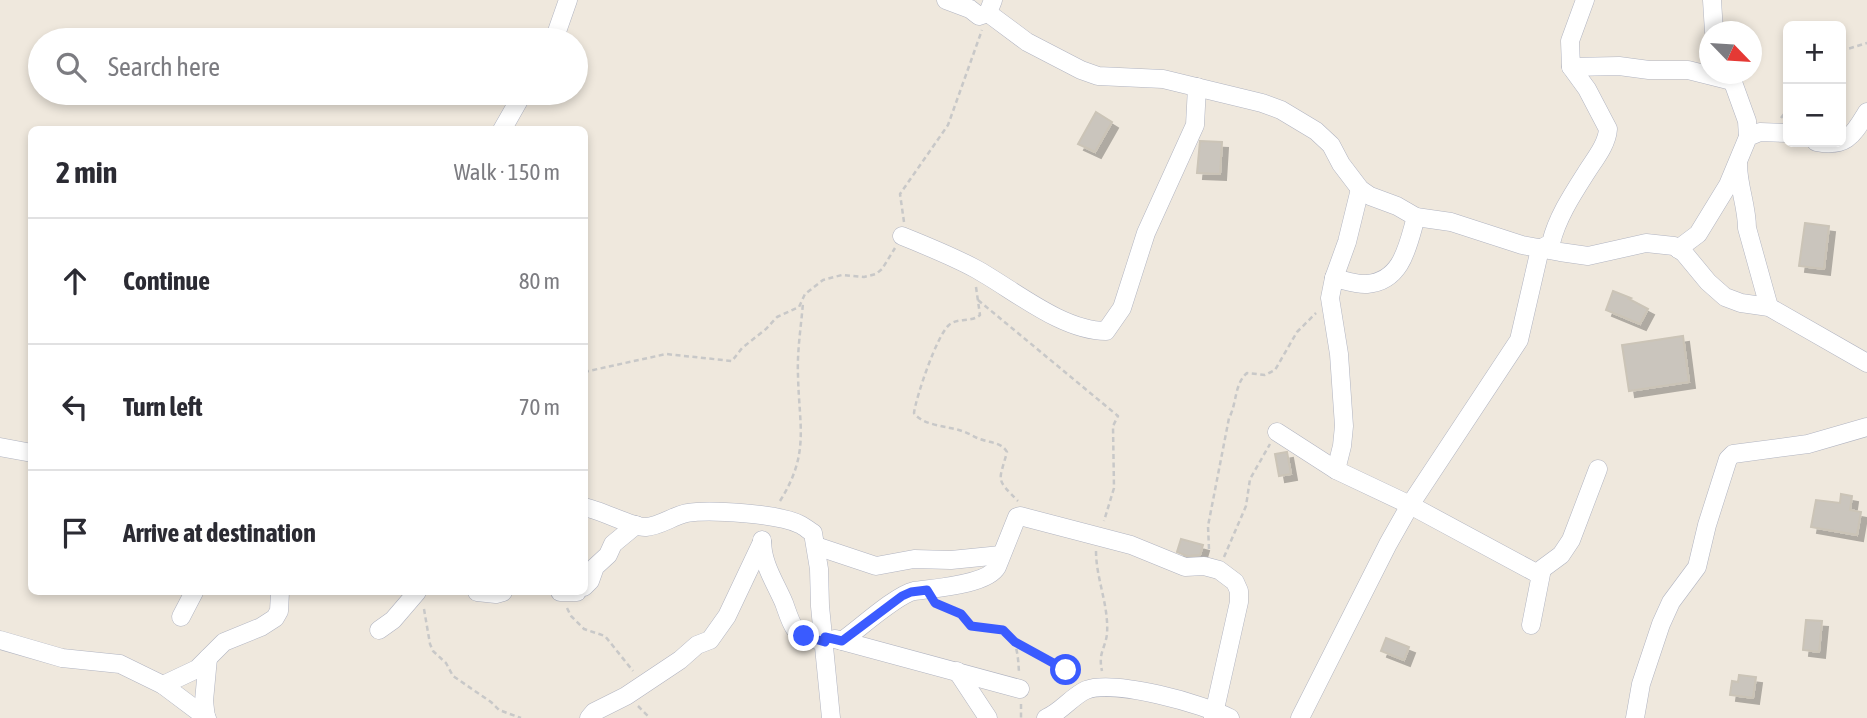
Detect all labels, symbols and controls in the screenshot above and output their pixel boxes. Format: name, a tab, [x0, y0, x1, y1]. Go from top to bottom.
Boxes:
north arrow	[1699, 21, 1762, 84]
map controls	[1783, 21, 1846, 147]
button: +	[1783, 21, 1846, 84]
search box	[28, 28, 588, 105]
icon: search	[52, 48, 90, 86]
text: Search here	[108, 52, 220, 82]
button: −	[1783, 84, 1846, 147]
text: 2 min	[56, 155, 117, 189]
text: Walk · 150 m	[454, 159, 560, 185]
icon: ahead	[56, 262, 94, 300]
text: Continue	[123, 266, 210, 296]
text: 80 m	[519, 268, 560, 294]
icon: left	[56, 388, 94, 426]
text: Turn left	[123, 392, 203, 422]
text: 70 m	[519, 394, 560, 420]
icon: arrive	[56, 514, 94, 552]
text: Arrive at destination	[123, 518, 316, 548]
route end	[788, 620, 819, 651]
route start	[1050, 654, 1081, 685]

